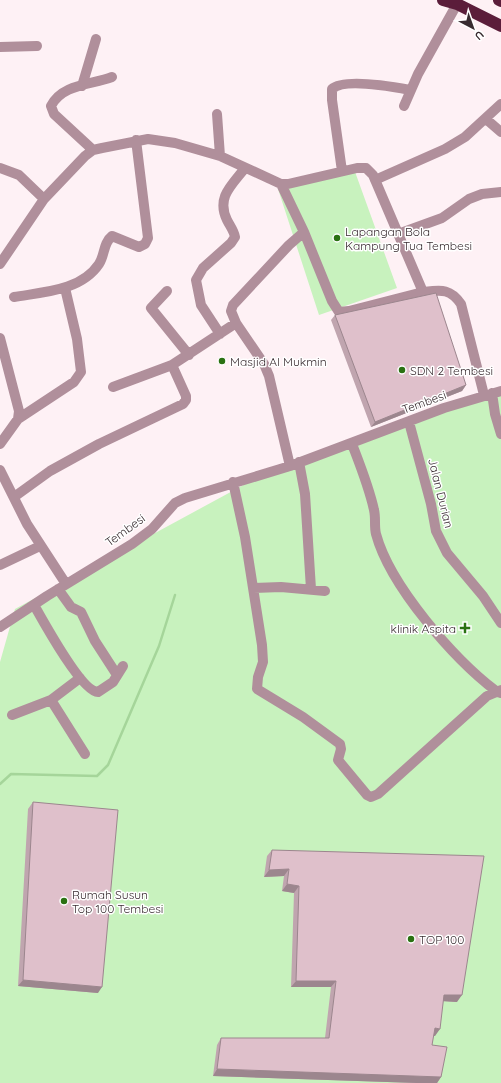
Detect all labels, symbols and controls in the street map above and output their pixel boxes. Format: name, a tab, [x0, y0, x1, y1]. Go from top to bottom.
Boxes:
north arrow	[453, 8, 493, 48]
text: U	[472, 28, 487, 43]
place label: Lapangan Bola Kampung Tua Tembesi	[345, 224, 472, 253]
marker: Lapangan Bola Kampung Tua Tembesi	[332, 233, 342, 243]
place label: Masjid Al Mukmin	[230, 354, 327, 369]
marker: Masjid Al Mukmin	[217, 356, 227, 366]
place label: SDN 2 Tembesi	[410, 363, 493, 378]
marker: SDN 2 Tembesi	[397, 365, 407, 375]
street label: Tembesi	[400, 387, 448, 417]
street label: Jalan Durian	[425, 457, 457, 529]
street label: Tembesi	[102, 510, 148, 550]
place label: klinik Aspita	[391, 621, 456, 636]
marker: klinik Aspita	[459, 622, 471, 634]
place label: Rumah Susun Top 100 Tembesi	[72, 887, 163, 916]
marker: Rumah Susun Top 100 Tembesi	[59, 896, 69, 906]
place label: TOP 100	[419, 932, 464, 947]
marker: TOP 100	[406, 934, 416, 944]

